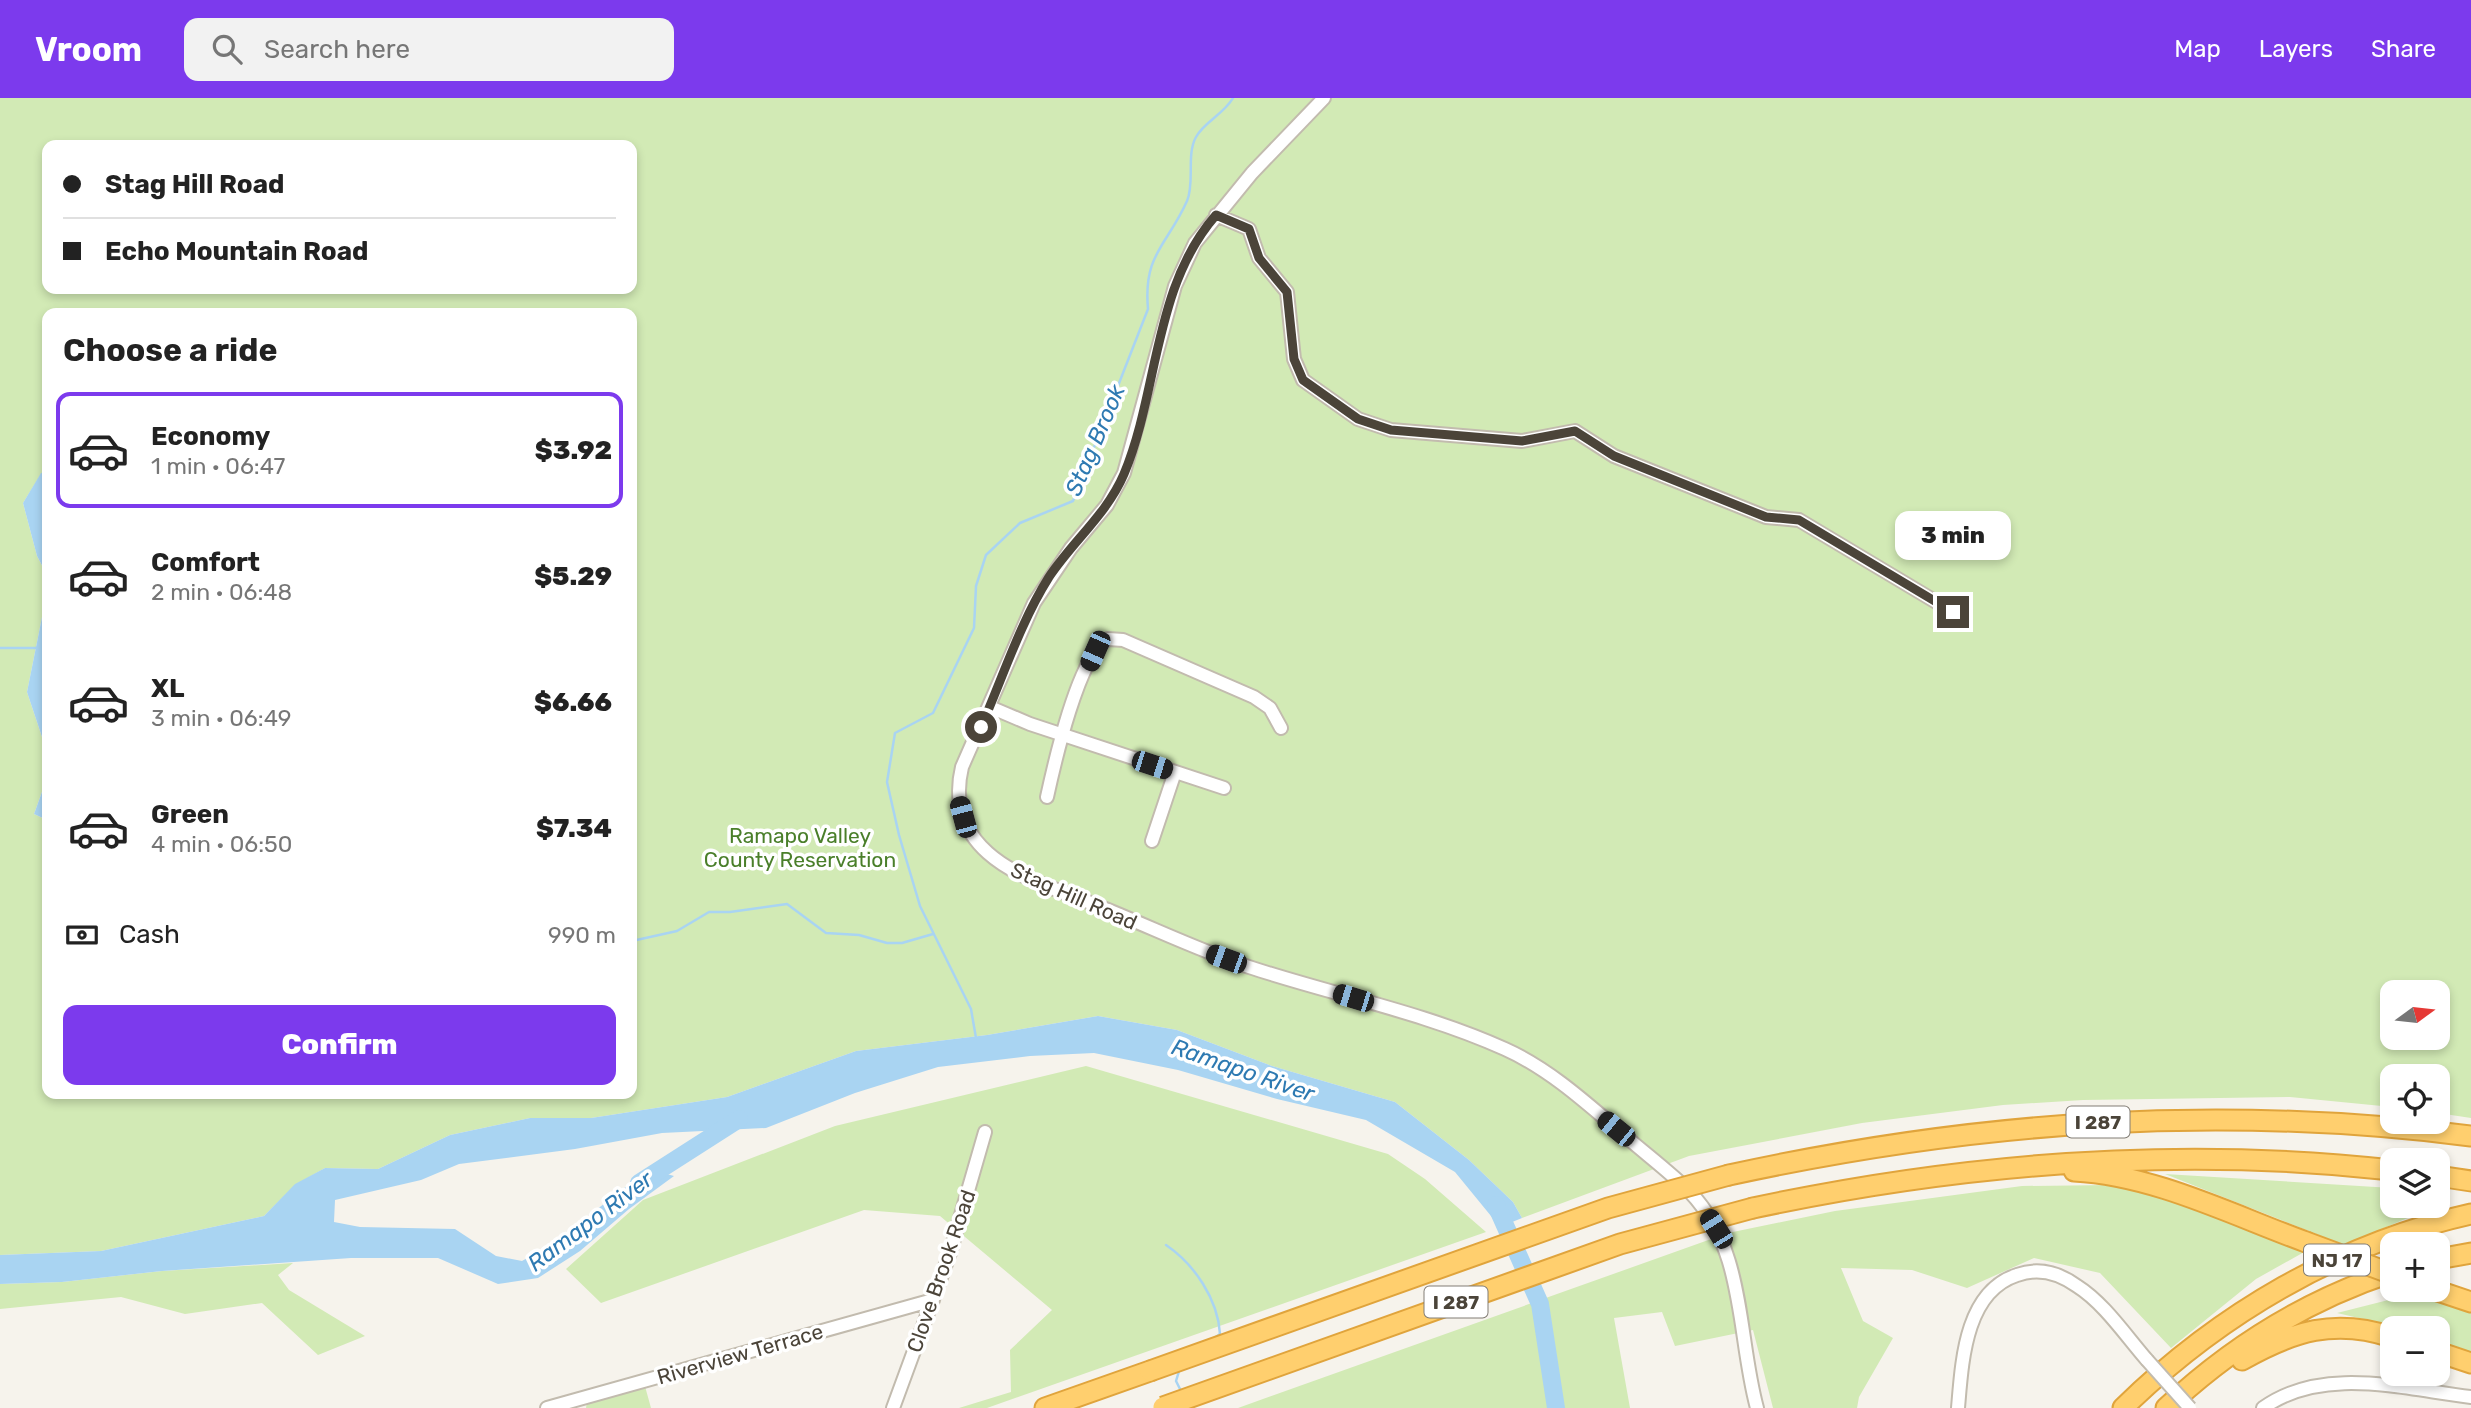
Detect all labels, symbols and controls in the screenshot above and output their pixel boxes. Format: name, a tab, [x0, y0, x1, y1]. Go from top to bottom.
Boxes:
search box	[184, 18, 674, 81]
text: Vroom	[35, 30, 142, 69]
icon: search	[208, 30, 246, 68]
text: Search here	[264, 34, 410, 65]
text: Map	[2174, 35, 2221, 63]
text: Layers	[2259, 35, 2333, 63]
text: Share	[2371, 35, 2436, 63]
text: Stag Hill Road	[105, 169, 284, 200]
text: Echo Mountain Road	[105, 236, 368, 267]
text: Choose a ride	[63, 331, 277, 369]
water label: Stag Brook	[1059, 379, 1131, 500]
icon: car	[67, 419, 130, 482]
text: Economy	[151, 421, 270, 452]
text: $3.92	[535, 435, 612, 466]
text: 1 min · 06:47	[151, 452, 285, 480]
callout: 3 min	[1895, 510, 2011, 560]
text: 3 min	[1921, 521, 1985, 549]
icon: car	[67, 545, 130, 608]
text: Comfort	[151, 547, 260, 578]
text: $5.29	[534, 561, 612, 592]
text: 2 min · 06:48	[151, 578, 292, 606]
route end	[1937, 596, 1969, 628]
car	[1077, 628, 1114, 674]
icon: car	[67, 671, 130, 734]
text: XL	[151, 673, 184, 704]
text: $6.66	[534, 687, 612, 718]
text: 3 min · 06:49	[151, 704, 291, 732]
route start	[965, 711, 997, 743]
car	[1129, 749, 1176, 781]
car	[948, 794, 979, 840]
icon: car	[67, 797, 130, 860]
text: Green	[151, 799, 229, 830]
text: $7.34	[536, 813, 612, 844]
park label: Ramapo Valley County Reservation	[704, 823, 896, 872]
text: 4 min · 06:50	[151, 830, 292, 858]
street label: Stag Hill Road	[1007, 857, 1141, 935]
icon: cash	[63, 916, 101, 954]
text: Cash	[119, 919, 180, 950]
text: 990 m	[548, 921, 616, 949]
car	[1203, 942, 1250, 976]
north arrow	[2380, 980, 2450, 1050]
map controls	[2380, 980, 2450, 1386]
car	[1330, 982, 1377, 1014]
button: Confirm	[63, 1005, 616, 1085]
water label: Ramapo River	[1168, 1032, 1319, 1108]
button: locate	[2380, 1064, 2450, 1134]
road number: I 287	[2066, 1106, 2130, 1138]
car	[1594, 1108, 1639, 1150]
button: layers	[2380, 1148, 2450, 1218]
water label: Ramapo River	[522, 1164, 659, 1277]
street label: Clove Brook Road	[901, 1186, 981, 1356]
car	[1696, 1206, 1737, 1252]
button: +	[2380, 1232, 2450, 1302]
road number: NJ 17	[2304, 1244, 2370, 1276]
road number: I 287	[1424, 1286, 1488, 1318]
button: −	[2380, 1316, 2450, 1386]
street label: Riverview Terrace	[654, 1318, 826, 1390]

